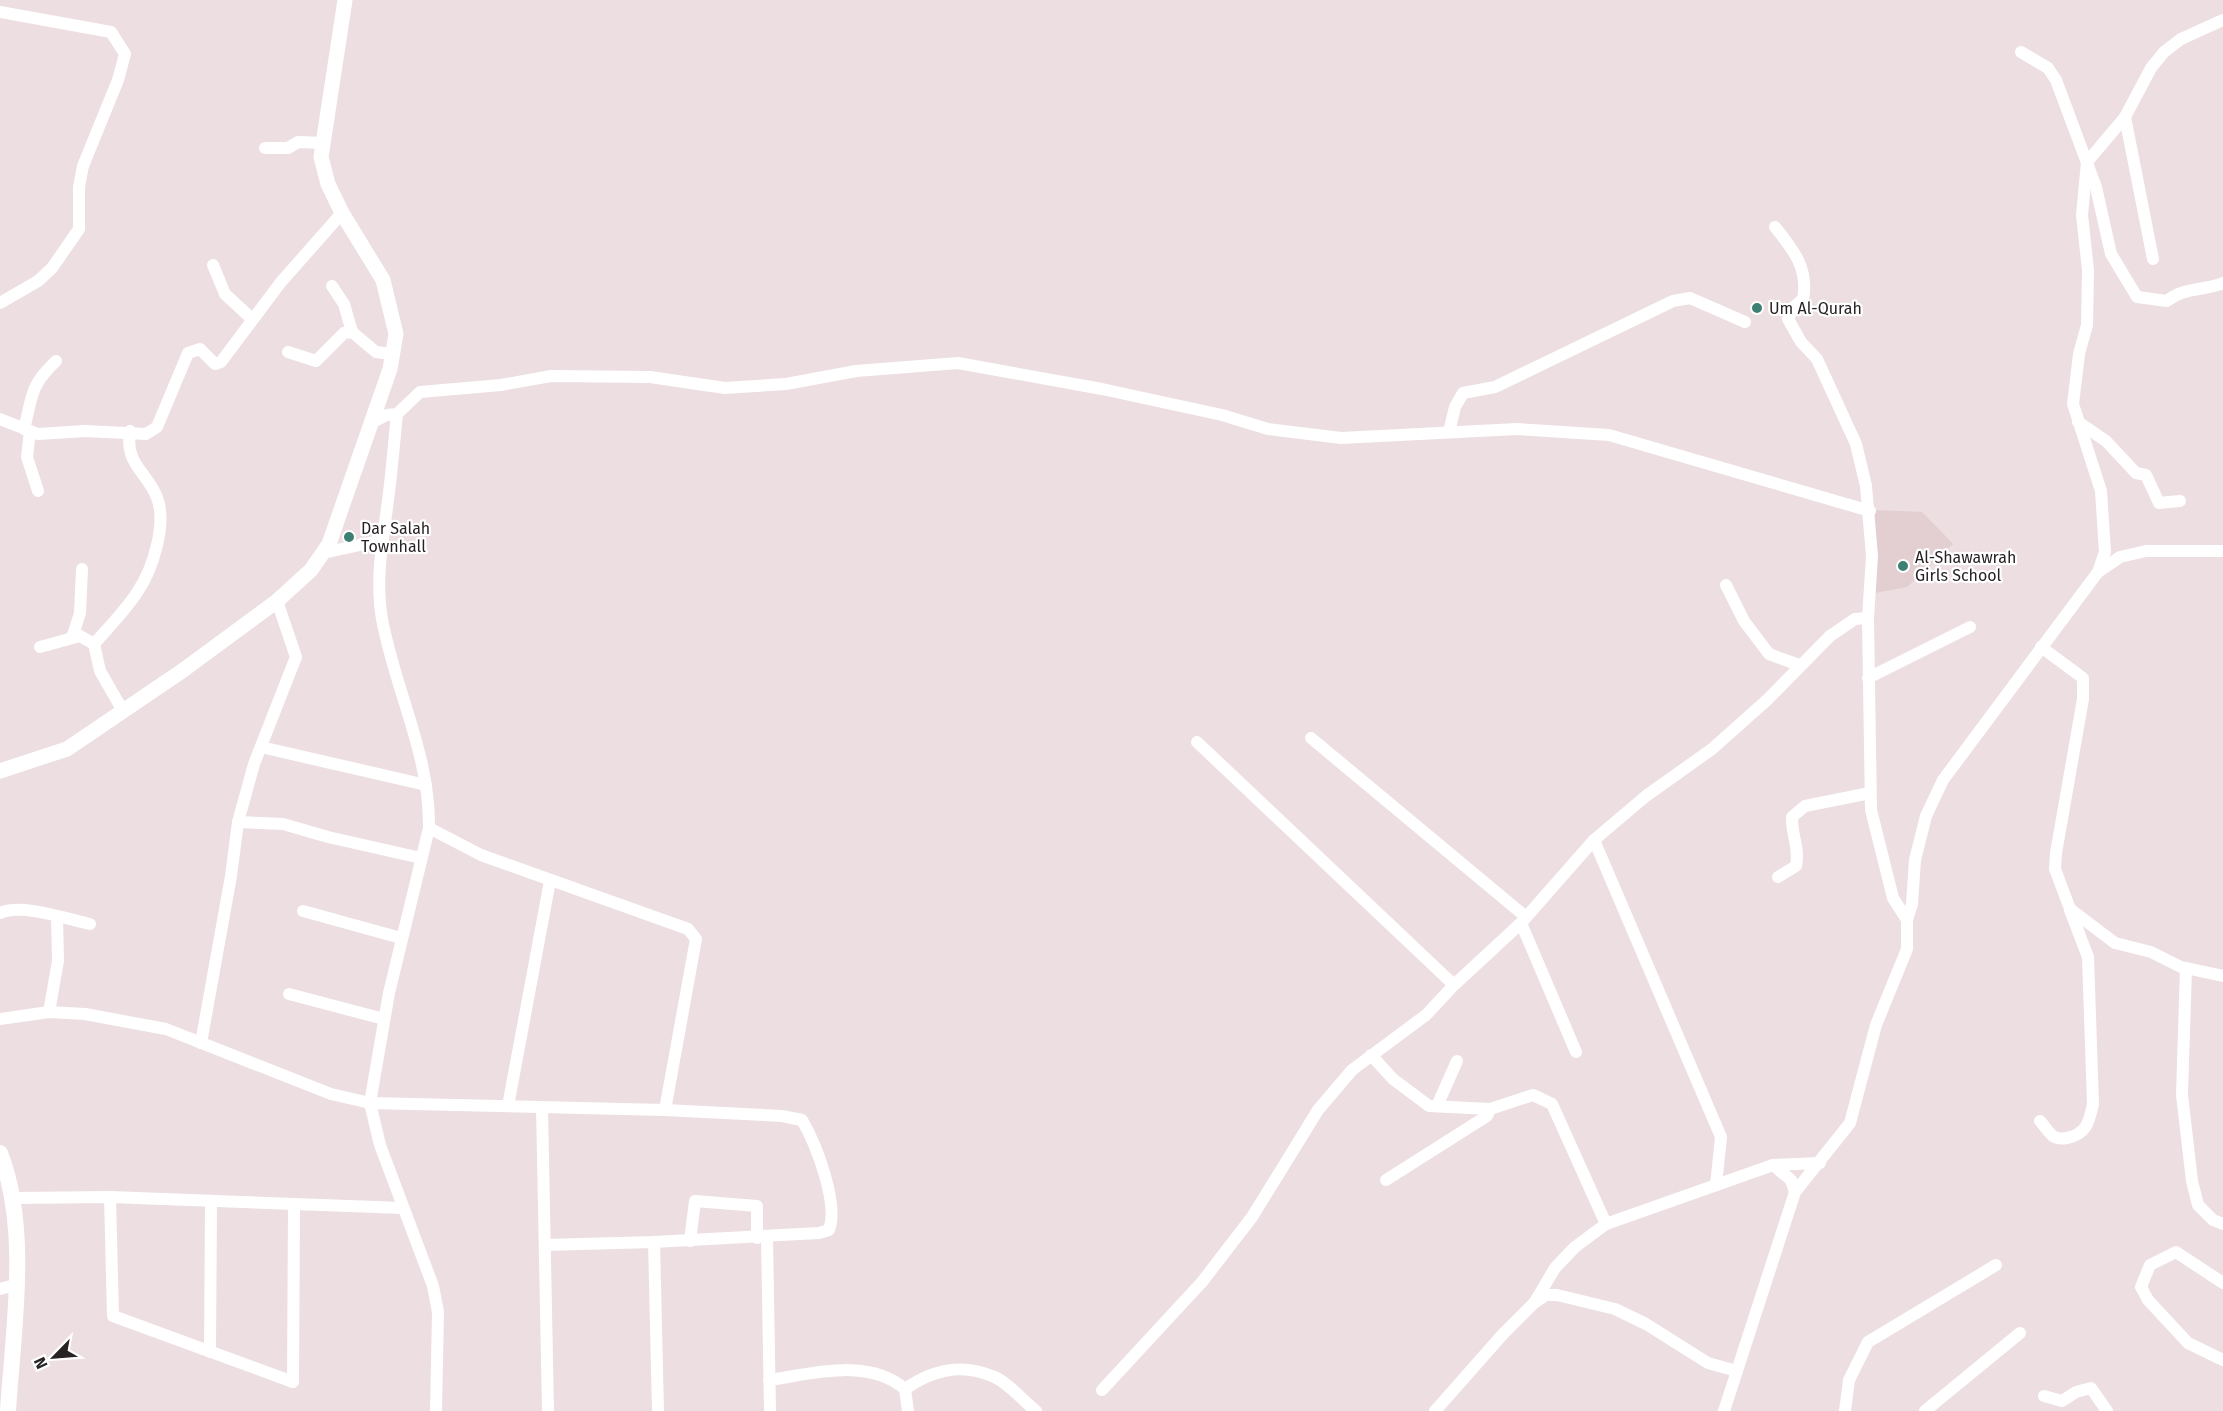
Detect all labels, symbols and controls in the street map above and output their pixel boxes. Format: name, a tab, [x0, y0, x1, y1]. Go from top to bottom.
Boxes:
place label: Um Al-Qurah	[1769, 299, 1862, 318]
marker: Um Al-Qurah	[1750, 301, 1764, 315]
place label: Dar Salah Townhall	[361, 519, 430, 556]
marker: Dar Salah Townhall	[342, 530, 356, 544]
place label: Al-Shawawrah Girls School	[1915, 548, 2016, 585]
marker: Al-Shawawrah Girls School	[1896, 559, 1910, 573]
north arrow	[24, 1327, 84, 1387]
text: N	[30, 1354, 52, 1372]

